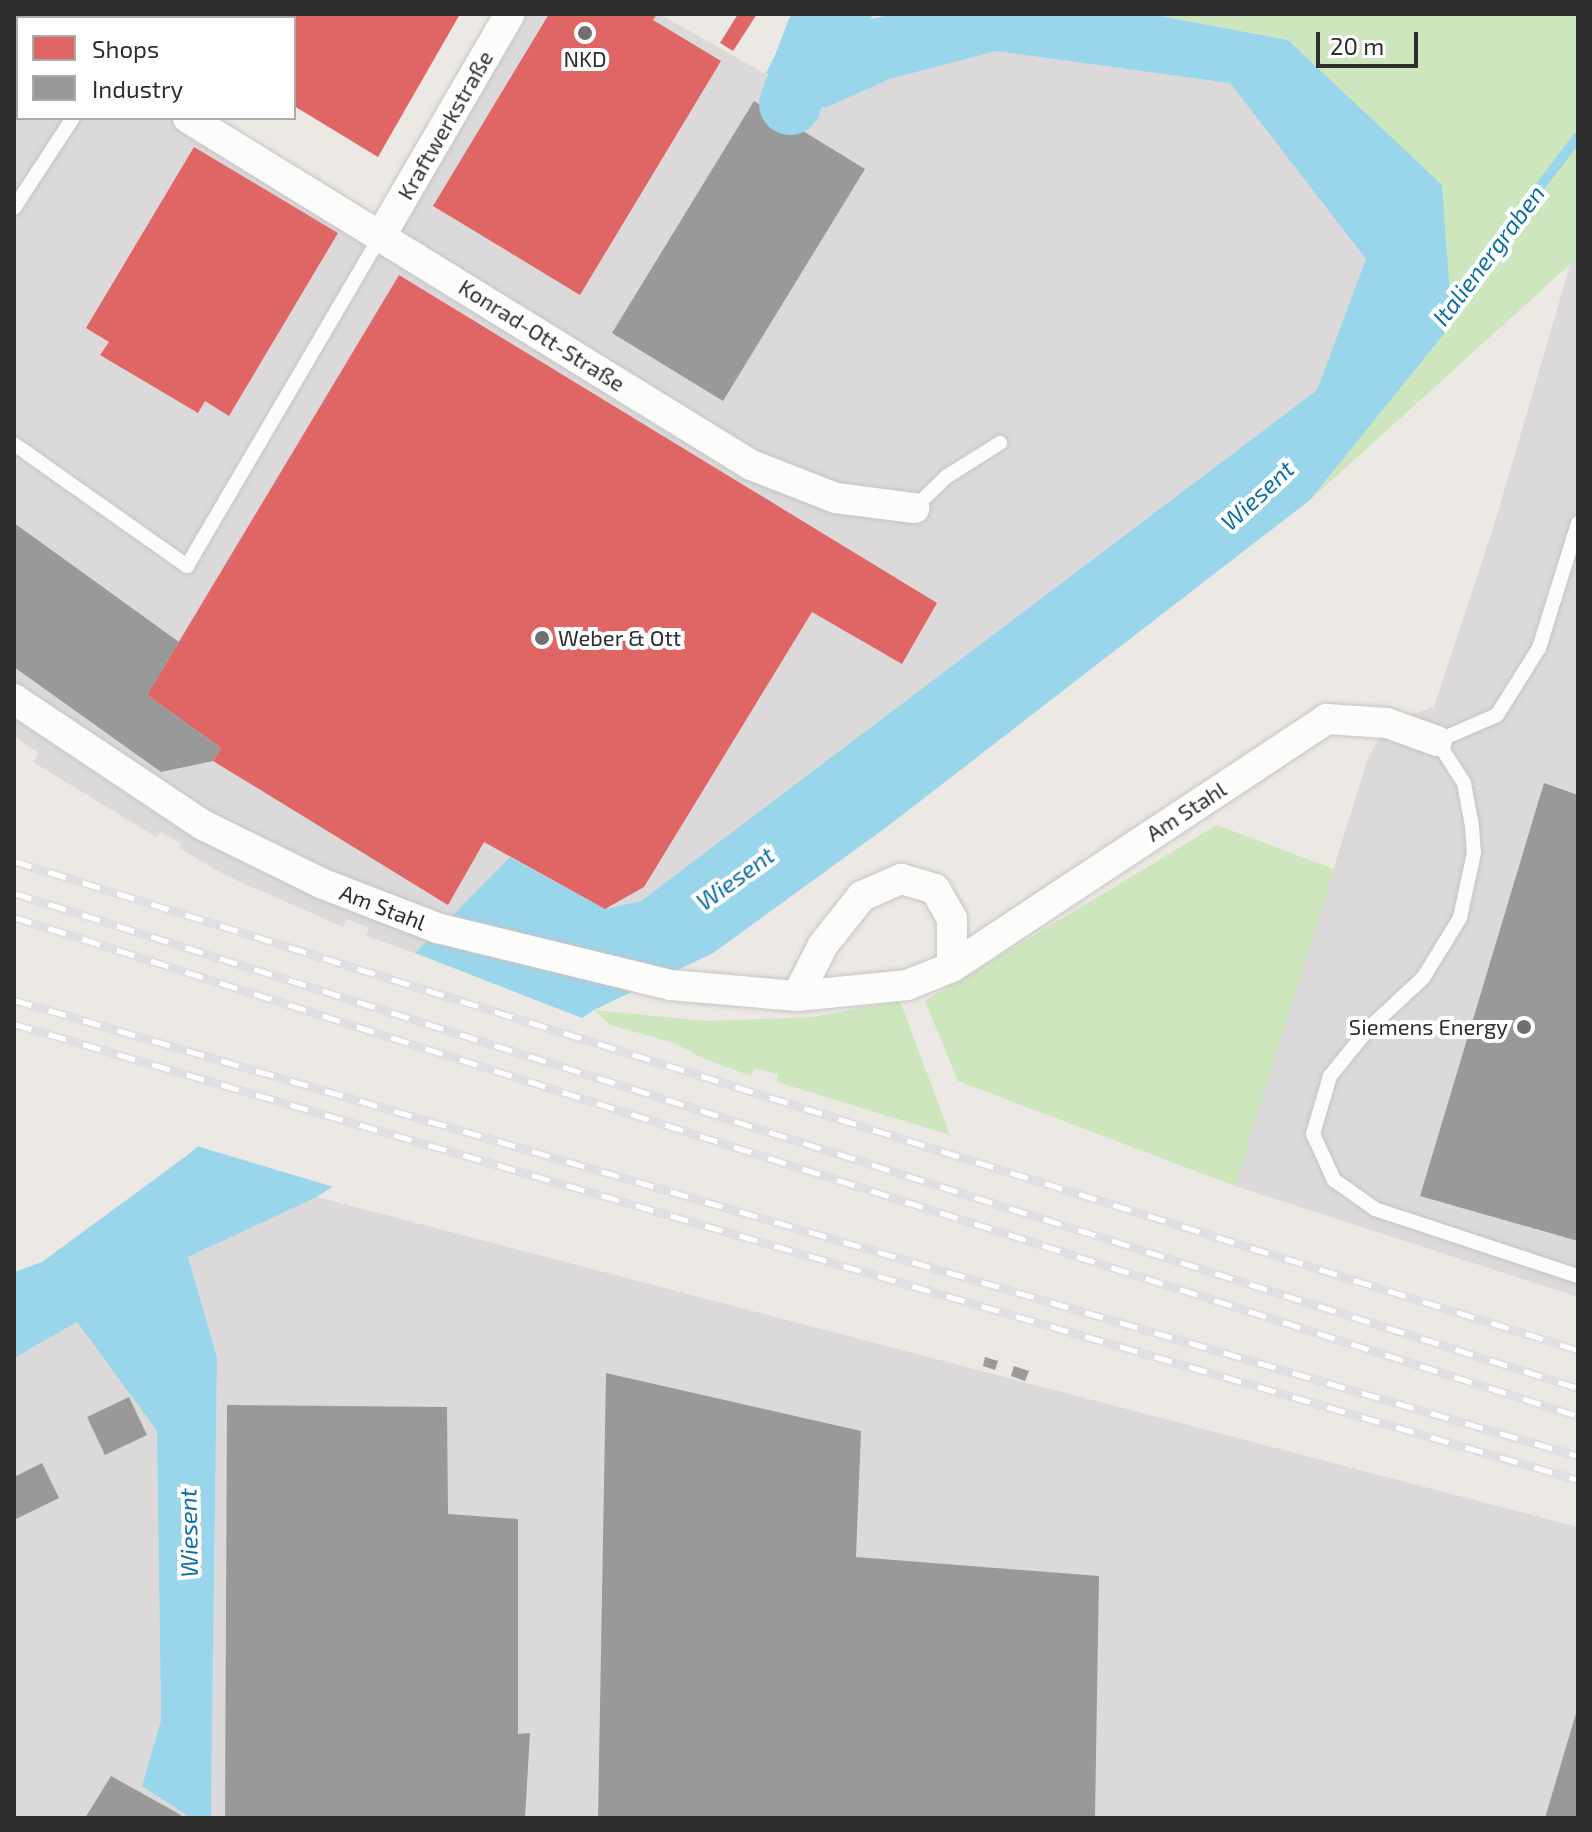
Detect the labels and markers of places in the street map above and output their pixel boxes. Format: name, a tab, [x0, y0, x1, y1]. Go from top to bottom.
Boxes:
marker: NKD	[576, 24, 594, 42]
place label: NKD	[563, 46, 607, 72]
place label: Weber & Ott	[558, 625, 682, 651]
marker: Weber & Ott	[533, 629, 551, 647]
place label: Siemens Energy	[1349, 1014, 1508, 1040]
marker: Siemens Energy	[1515, 1018, 1533, 1036]

